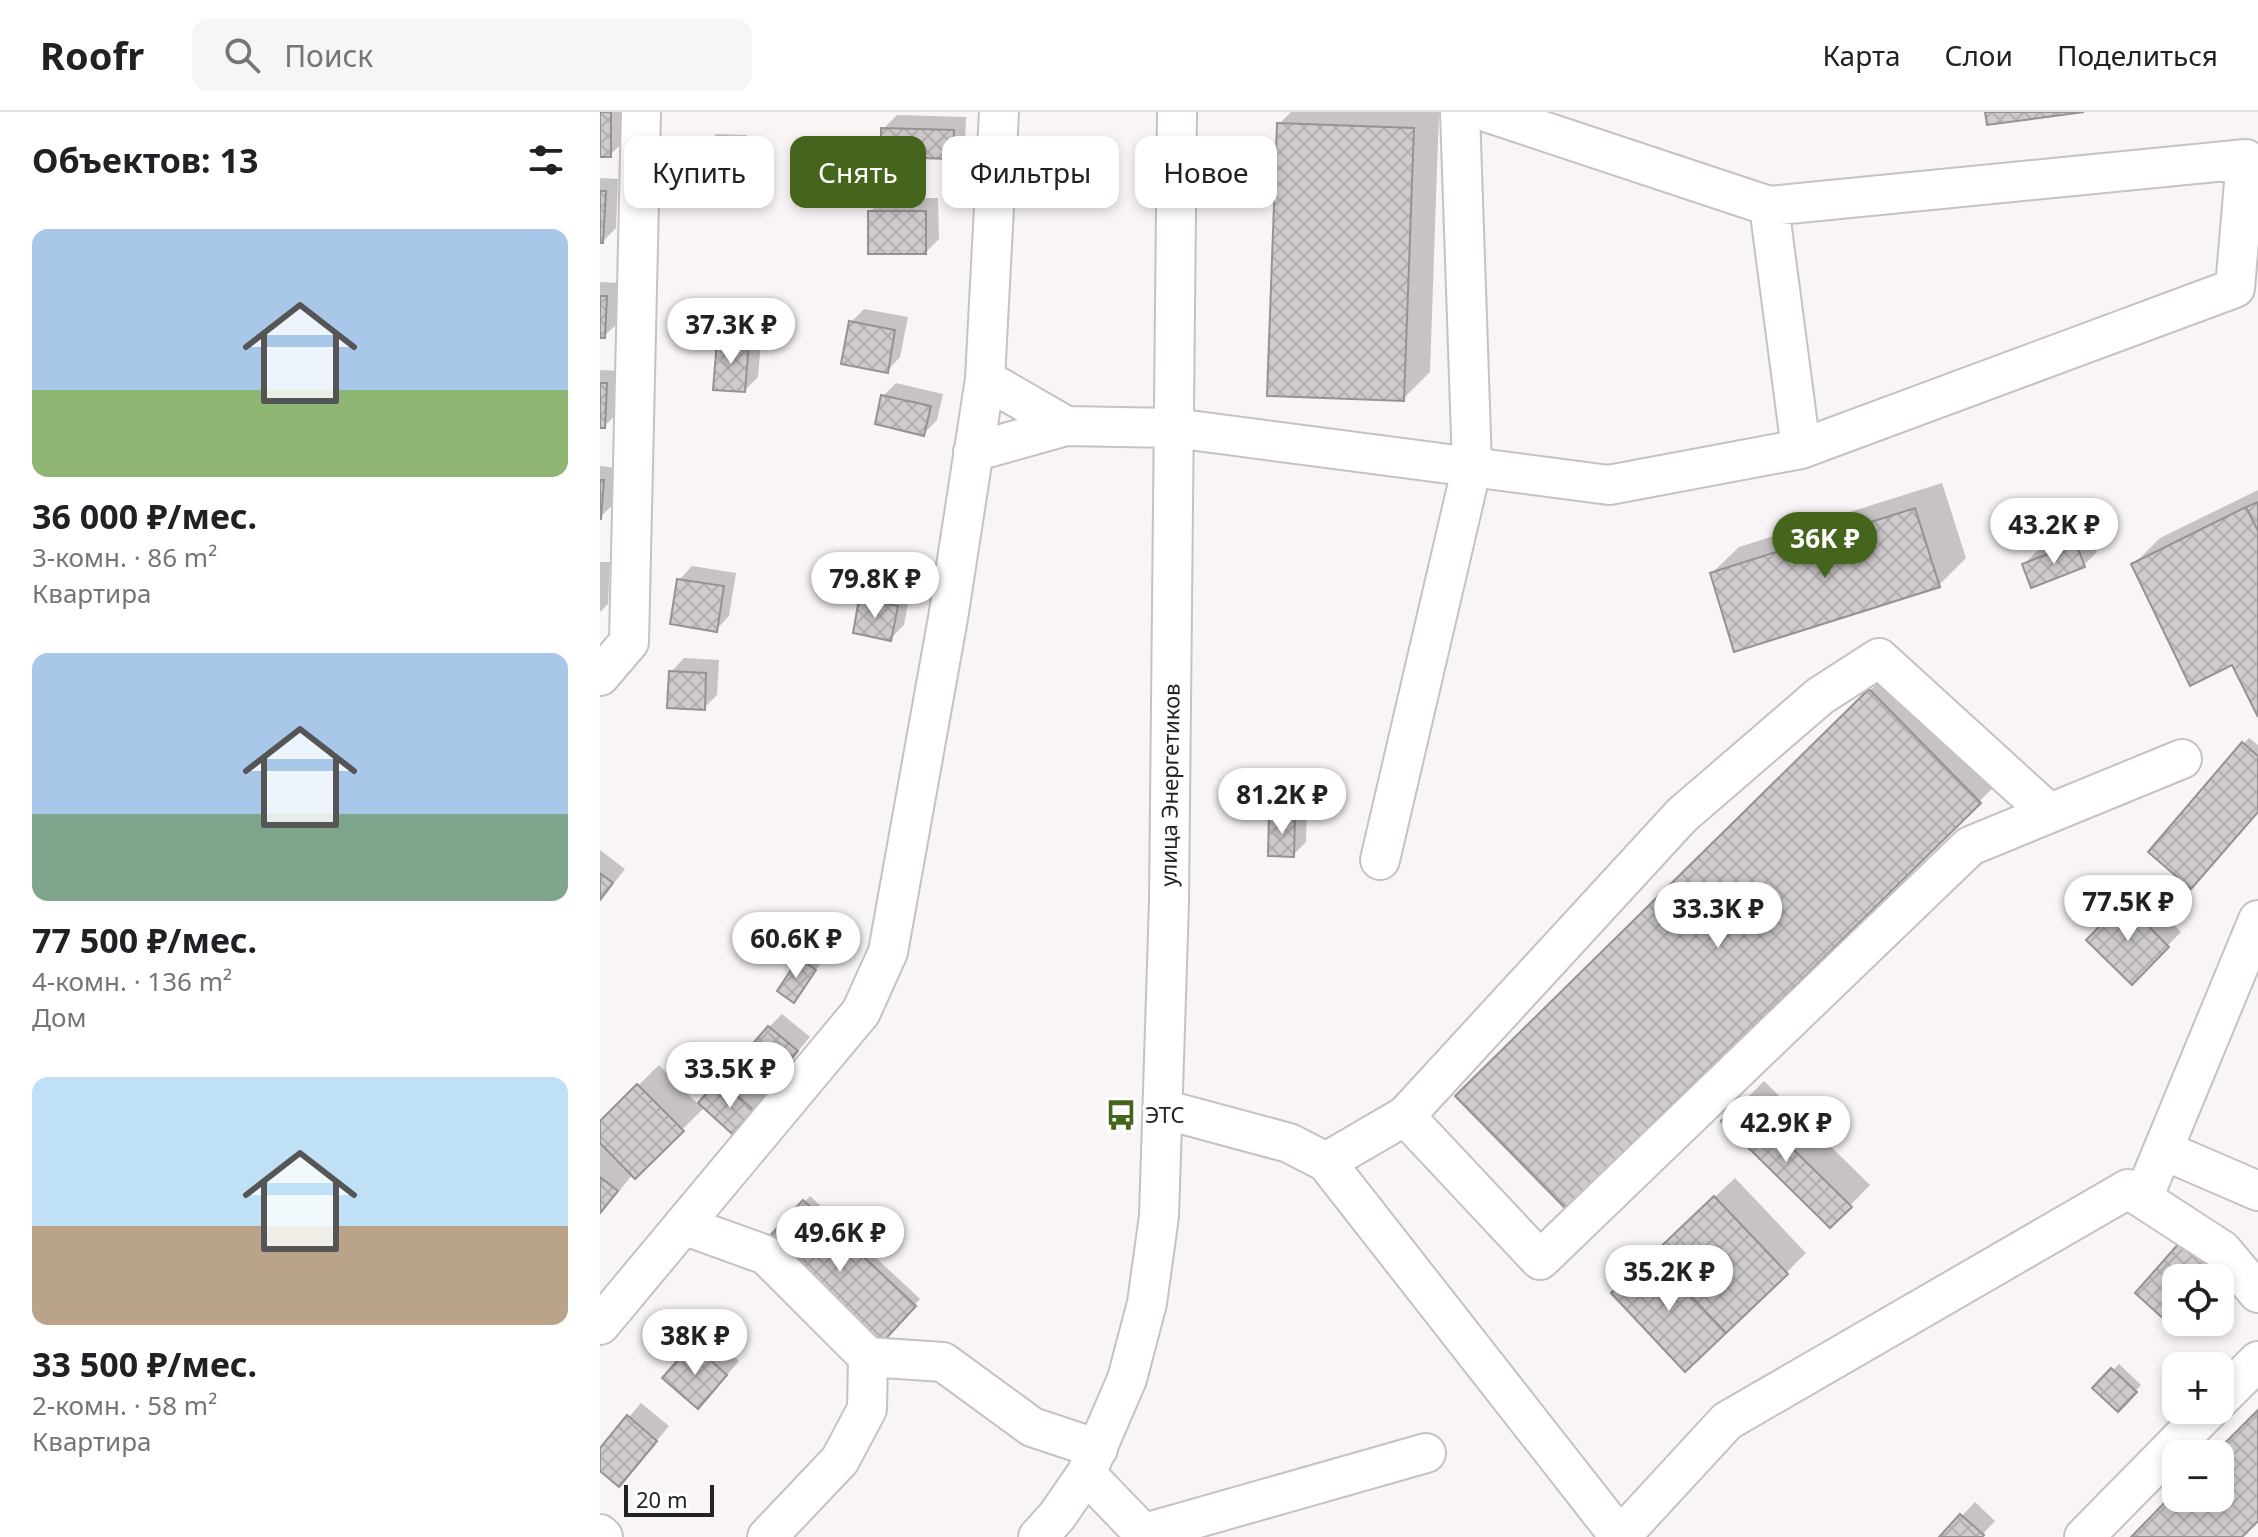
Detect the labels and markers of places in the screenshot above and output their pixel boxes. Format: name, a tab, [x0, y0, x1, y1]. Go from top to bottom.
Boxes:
pin: 37.3K ₽	[657, 298, 805, 366]
pin: 43.2K ₽	[1980, 498, 2128, 566]
pin: 36K ₽	[1769, 512, 1881, 580]
pin: 79.8K ₽	[801, 552, 949, 620]
pin: 81.2K ₽	[1208, 768, 1356, 836]
pin: 77.5K ₽	[2054, 875, 2202, 943]
pin: 33.3K ₽	[1644, 882, 1792, 950]
pin: 60.6K ₽	[722, 912, 870, 980]
pin: 33.5K ₽	[656, 1042, 804, 1110]
pin: 42.9K ₽	[1712, 1096, 1860, 1164]
bus stop icon: ЭТС	[1104, 1098, 1138, 1132]
place label: ЭТС	[1145, 1099, 1185, 1129]
pin: 49.6K ₽	[766, 1206, 914, 1274]
pin: 35.2K ₽	[1595, 1245, 1743, 1313]
pin: 38K ₽	[639, 1309, 751, 1377]

